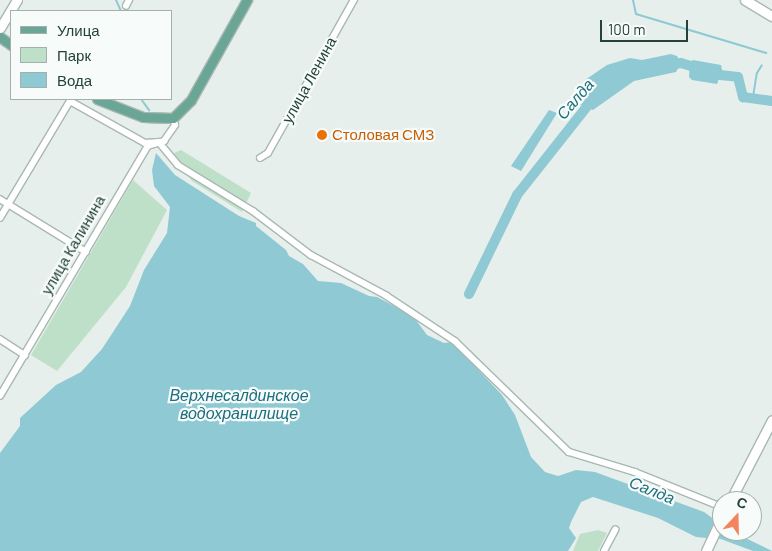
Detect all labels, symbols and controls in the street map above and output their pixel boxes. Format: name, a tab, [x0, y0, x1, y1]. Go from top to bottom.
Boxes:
legend	[10, 10, 172, 100]
scale bar	[602, 10, 690, 42]
text: 100 m	[608, 20, 646, 38]
text: Улица	[57, 21, 100, 39]
street label: улица Ленина	[278, 34, 340, 126]
text: Парк	[57, 46, 91, 64]
text: Вода	[57, 71, 92, 89]
water label: Салда	[552, 75, 598, 123]
place label: Столовая СМЗ	[332, 126, 434, 144]
marker: Столовая СМЗ	[316, 129, 328, 141]
street label: улица Калинина	[37, 192, 109, 298]
water label: Верхнесалдинское водохранилище	[169, 385, 309, 423]
water label: Салда	[627, 472, 677, 508]
north arrow	[712, 491, 762, 541]
text: С	[734, 493, 750, 512]

